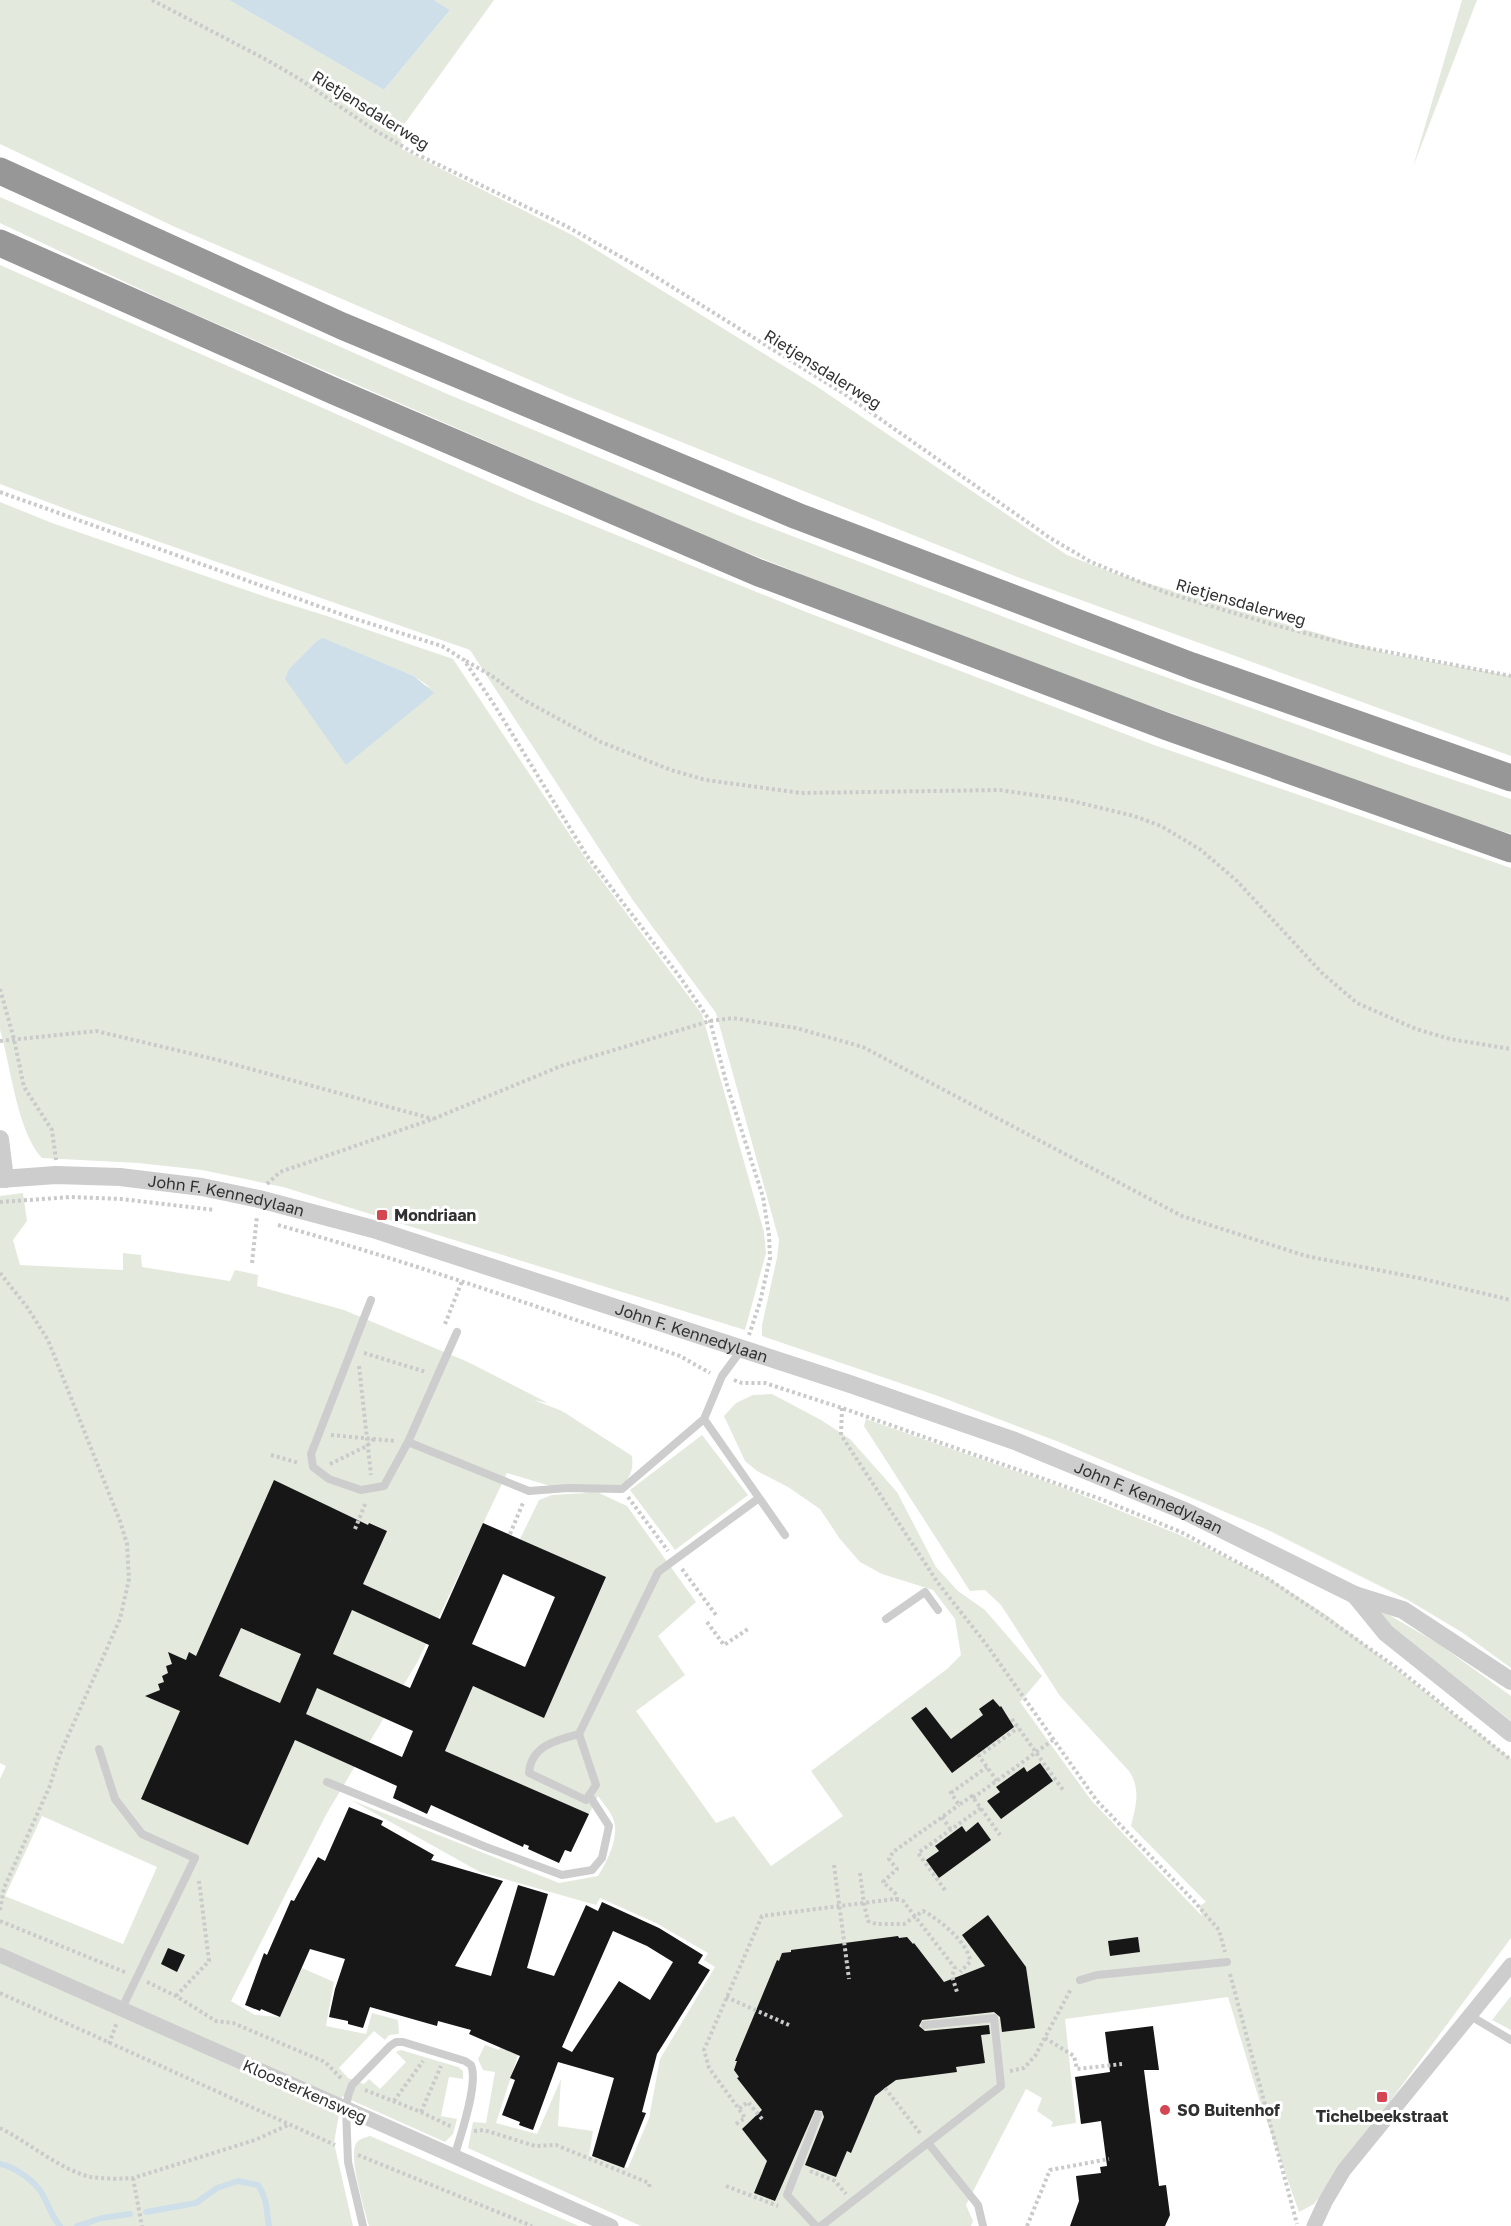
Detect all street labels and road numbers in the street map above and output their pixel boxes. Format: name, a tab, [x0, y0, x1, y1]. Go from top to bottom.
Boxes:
street label: Rietjensdalerweg	[309, 66, 433, 154]
street label: Rietjensdalerweg	[761, 325, 885, 413]
street label: Rietjensdalerweg	[1174, 574, 1308, 630]
street label: John F. Kennedylaan	[147, 1170, 307, 1221]
street label: John F. Kennedylaan	[613, 1298, 771, 1367]
street label: John F. Kennedylaan	[1071, 1457, 1226, 1538]
street label: Kloosterkensweg	[240, 2055, 370, 2127]

